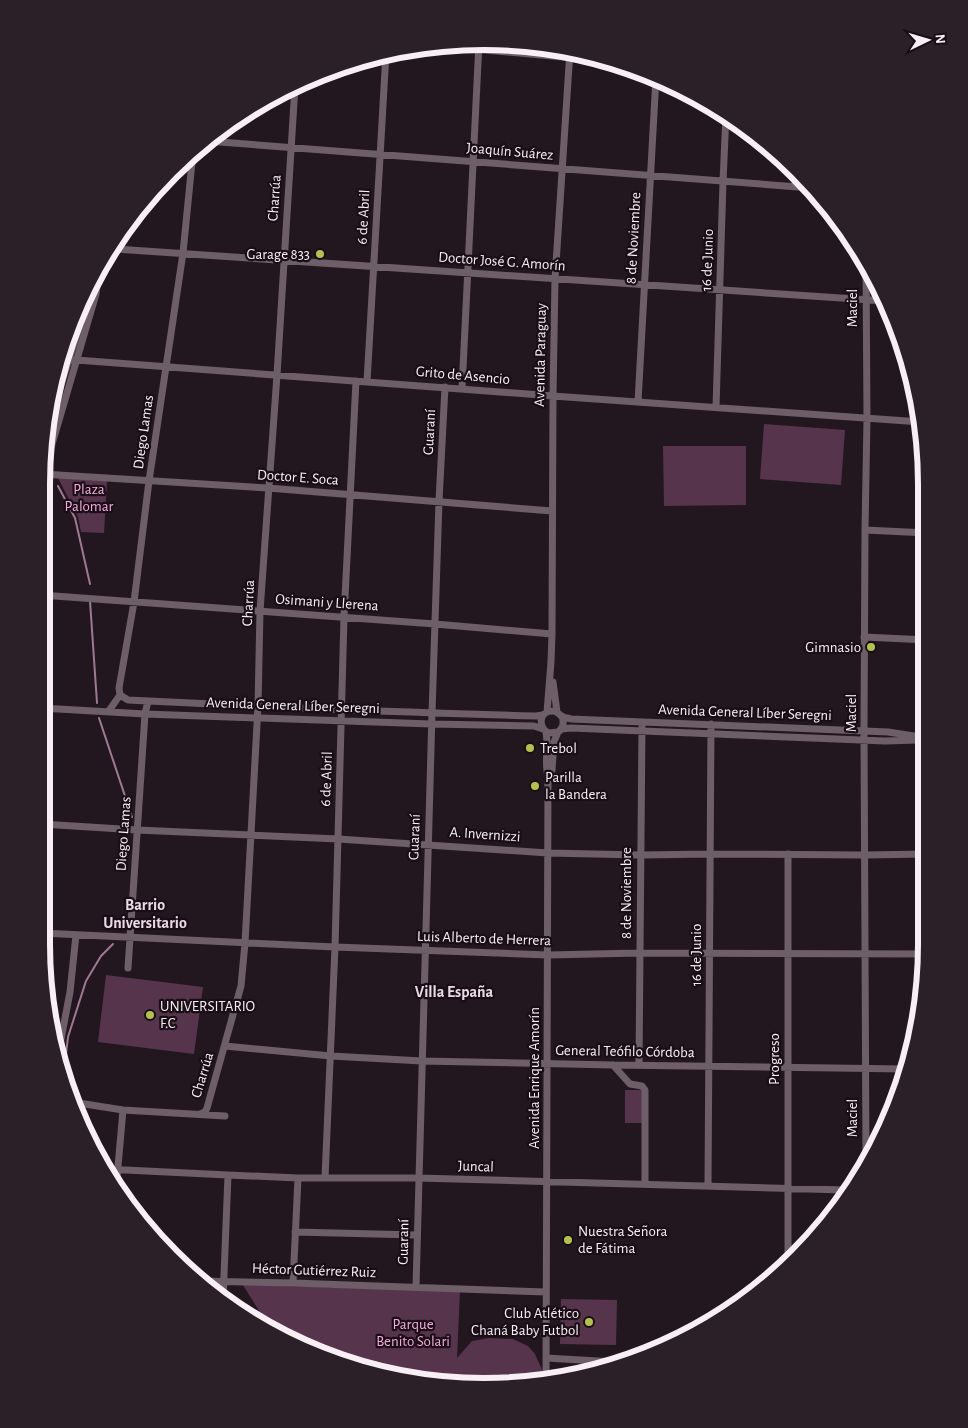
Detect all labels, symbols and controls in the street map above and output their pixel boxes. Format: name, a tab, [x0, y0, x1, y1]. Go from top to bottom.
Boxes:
north arrow	[903, 15, 953, 65]
text: N	[933, 33, 947, 44]
street label: Joaquín Suárez	[466, 140, 554, 163]
street label: Charrúa	[265, 174, 284, 222]
street label: 6 de Abril	[355, 189, 372, 245]
street label: 8 de Noviembre	[624, 192, 643, 284]
street label: 16 de Junio	[699, 228, 716, 292]
place label: Garage 833	[247, 247, 310, 262]
marker: Garage 833	[314, 248, 326, 260]
street label: Doctor José G. Amorín	[438, 250, 566, 273]
street label: Maciel	[845, 289, 860, 327]
street label: Avenida Paraguay	[532, 302, 549, 407]
street label: Grito de Asencio	[415, 364, 511, 387]
street label: Diego Lamas	[131, 394, 156, 470]
street label: Guaraní	[421, 408, 438, 455]
street label: Doctor E. Soca	[257, 467, 339, 488]
park label: Plaza Palomar	[65, 482, 114, 514]
street label: Charrúa	[240, 579, 257, 627]
street label: Osimani y Llerena	[275, 591, 379, 614]
place label: Gimnasio	[805, 640, 861, 655]
marker: Gimnasio	[865, 641, 877, 653]
street label: Maciel	[844, 694, 859, 732]
street label: Avenida General Líber Seregni	[206, 695, 380, 716]
street label: Avenida General Líber Seregni	[658, 702, 832, 723]
place label: Trebol	[540, 741, 577, 756]
marker: Trebol	[524, 742, 536, 754]
street label: 6 de Abril	[318, 751, 335, 807]
place label: Parilla la Bandera	[545, 770, 607, 802]
marker: Parilla la Bandera	[529, 780, 541, 792]
street label: Diego Lamas	[113, 796, 134, 872]
street label: Guaraní	[406, 813, 423, 860]
street label: A. Invernizzi	[449, 825, 521, 844]
street label: 8 de Noviembre	[619, 847, 634, 939]
district label: Barrio Universitario	[103, 897, 187, 931]
street label: 16 de Junio	[689, 924, 704, 986]
street label: Luis Alberto de Herrera	[417, 929, 551, 948]
district label: Villa España	[415, 984, 494, 1000]
place label: UNIVERSITARIO F.C	[160, 999, 255, 1031]
street label: Avenida Enrique Amorín	[527, 1007, 542, 1149]
marker: UNIVERSITARIO F.C	[144, 1009, 156, 1021]
street label: Progreso	[767, 1033, 782, 1085]
street label: General Teófilo Córdoba	[555, 1043, 695, 1060]
street label: Charrúa	[188, 1051, 216, 1100]
street label: Maciel	[845, 1099, 860, 1137]
street label: Juncal	[458, 1158, 494, 1175]
street label: Guaraní	[396, 1219, 411, 1265]
place label: Nuestra Señora de Fátima	[578, 1224, 667, 1256]
marker: Nuestra Señora de Fátima	[562, 1234, 574, 1246]
street label: Héctor Gutiérrez Ruiz	[252, 1261, 376, 1280]
place label: Club Atlético Chaná Baby Futbol	[471, 1306, 579, 1338]
marker: Club Atlético Chaná Baby Futbol	[583, 1316, 595, 1328]
park label: Parque Benito Solari	[376, 1317, 450, 1349]

